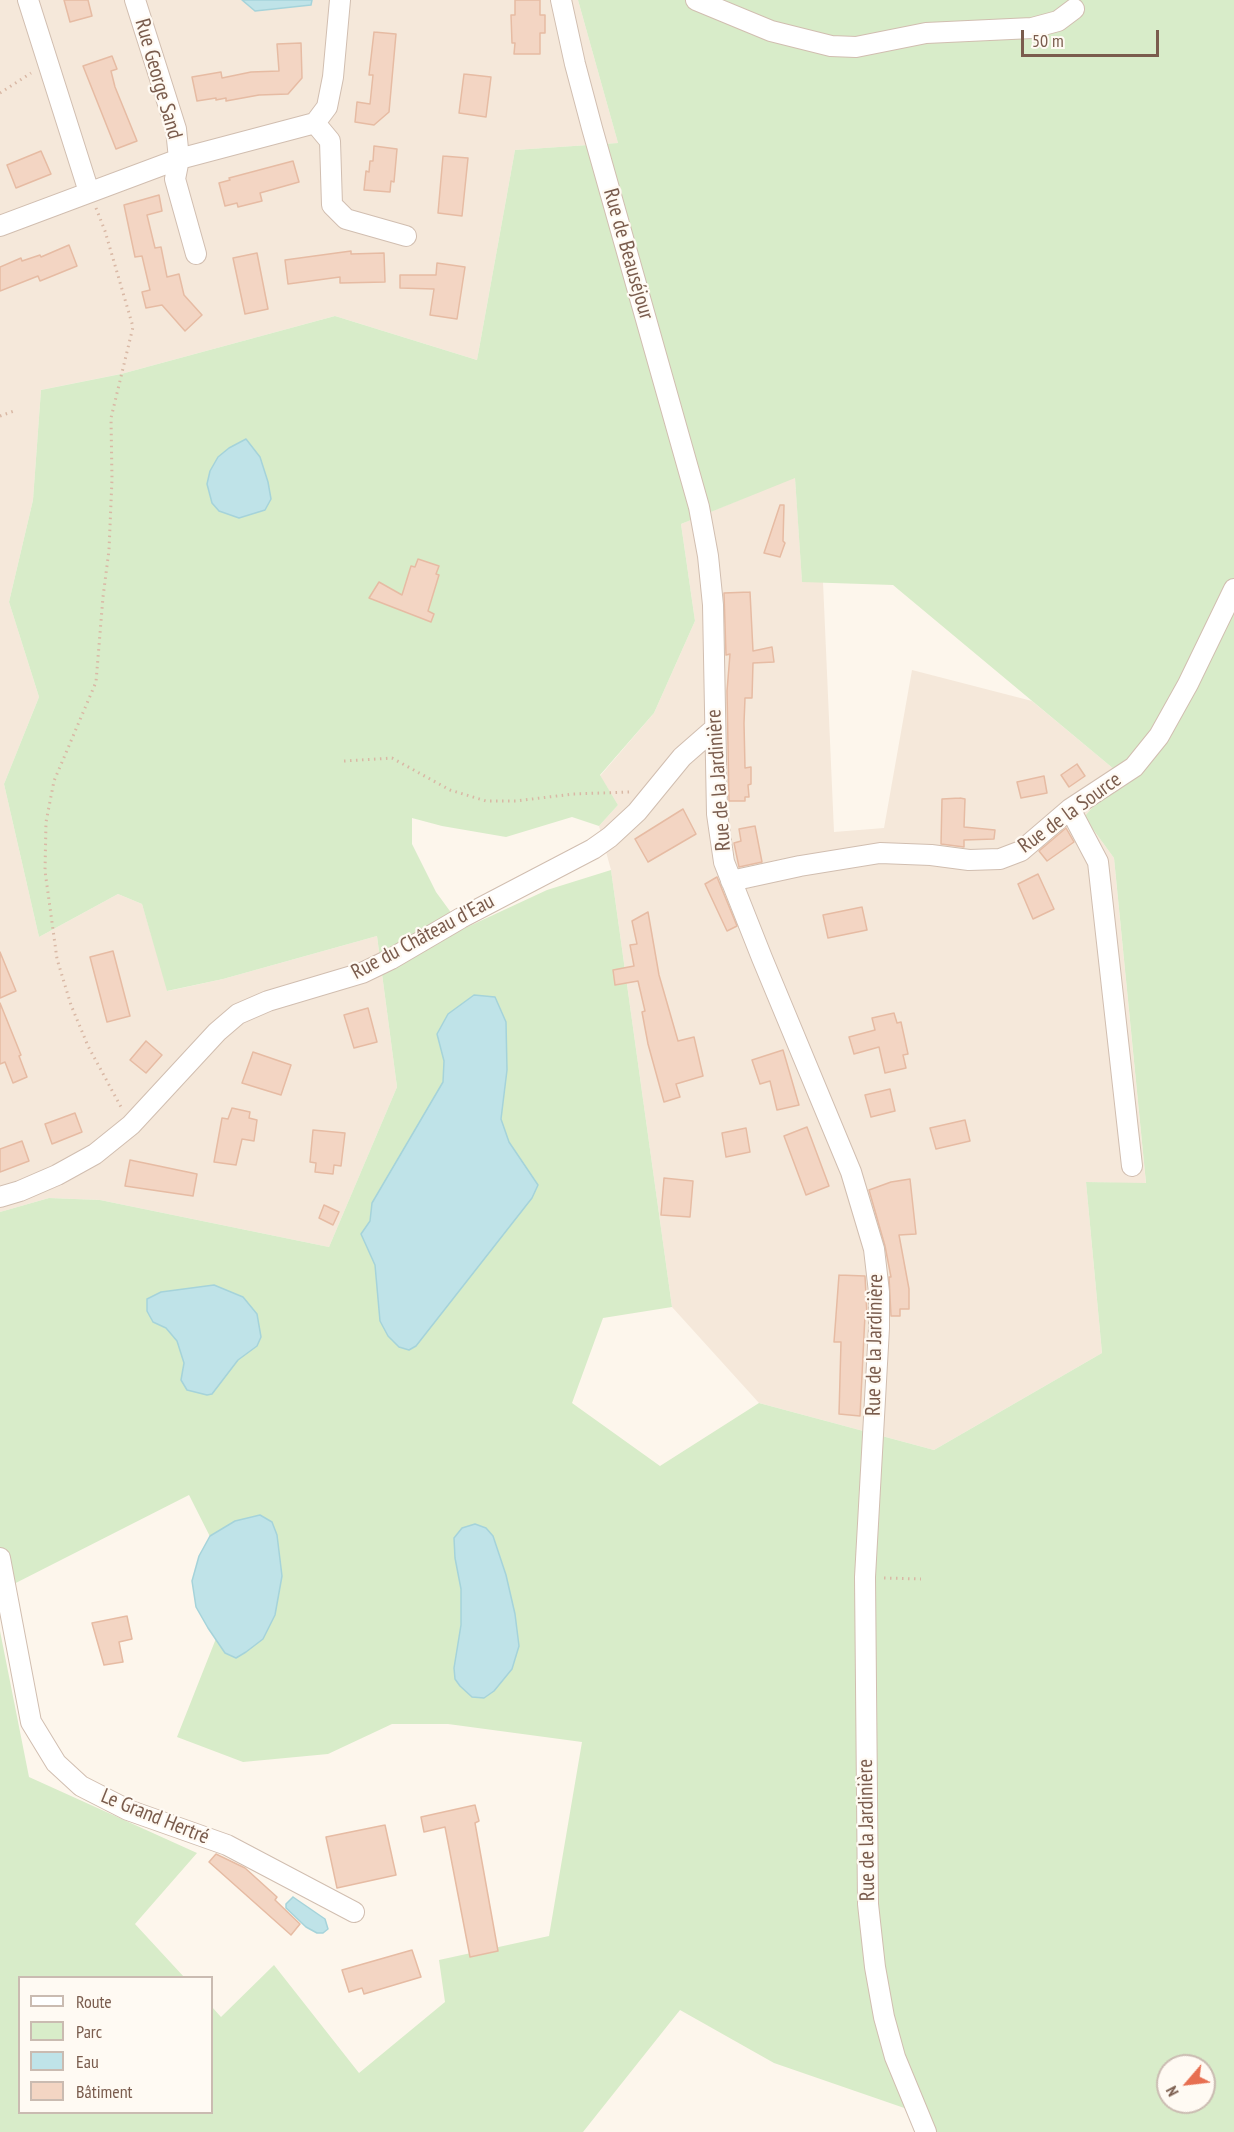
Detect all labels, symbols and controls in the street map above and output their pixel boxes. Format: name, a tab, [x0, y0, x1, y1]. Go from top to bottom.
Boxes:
street label: Rue George Sand	[129, 16, 187, 142]
scale bar	[1024, 18, 1162, 56]
text: 50 m	[1032, 29, 1064, 52]
street label: Rue de Beauséjour	[597, 186, 659, 322]
street label: Rue de la Jardinière	[701, 708, 737, 852]
street label: Rue de la Source	[1014, 767, 1126, 859]
street label: Rue du Château d'Eau	[347, 889, 499, 985]
street label: Rue de la Jardinière	[861, 1274, 889, 1416]
street label: Rue de la Jardinière	[853, 1759, 881, 1901]
street label: Le Grand Hertré	[97, 1784, 213, 1850]
legend	[18, 1976, 213, 2114]
text: Route	[76, 1990, 112, 2013]
text: Parc	[76, 2020, 102, 2043]
text: Eau	[76, 2050, 99, 2073]
north arrow	[1156, 2054, 1216, 2114]
text: Bâtiment	[76, 2080, 133, 2103]
text: N	[1161, 2083, 1183, 2100]

